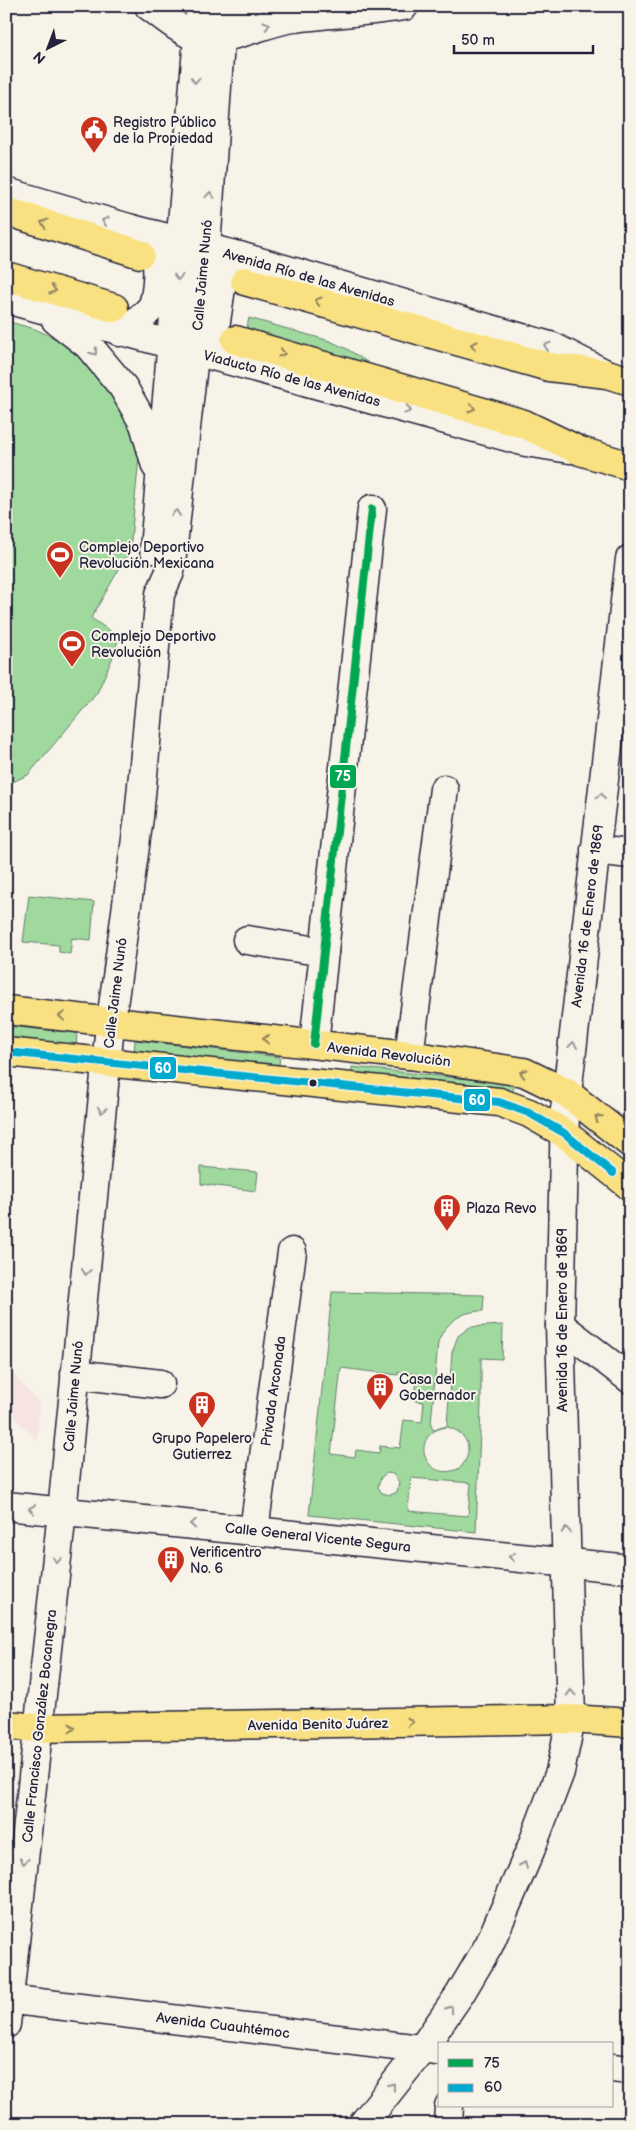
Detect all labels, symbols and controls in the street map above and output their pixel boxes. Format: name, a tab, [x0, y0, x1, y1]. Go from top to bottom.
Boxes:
one-way arrow	[263, 20, 271, 31]
north arrow	[22, 22, 72, 72]
scale bar	[454, 22, 592, 54]
text: 50 m	[461, 31, 495, 50]
text: N	[30, 47, 49, 67]
one-way arrow	[190, 76, 201, 84]
place label: Registro Público de la Propiedad	[113, 114, 217, 147]
public building icon: Registro Público de la Propiedad	[79, 115, 109, 154]
one-way arrow	[204, 190, 215, 198]
one-way arrow	[101, 216, 110, 226]
one-way arrow	[40, 219, 48, 229]
street label: Calle Jaime Nunó	[189, 219, 216, 331]
street label: Avenida Río de las Avenidas	[221, 245, 397, 310]
one-way arrow	[173, 273, 184, 281]
one-way arrow	[48, 285, 56, 295]
one-way arrow	[314, 297, 323, 307]
one-way arrow	[471, 341, 479, 351]
one-way arrow	[544, 342, 552, 352]
one-way arrow	[88, 346, 97, 355]
street label: Viaducto Río de las Avenidas	[201, 347, 382, 410]
one-way arrow	[277, 348, 285, 358]
one-way arrow	[467, 403, 475, 413]
one-way arrow	[403, 404, 411, 414]
one-way arrow	[170, 509, 181, 517]
place label: Complejo Deportivo Revolución Mexicana	[79, 539, 214, 572]
sports icon: Complejo Deportivo Revolución Mexicana	[45, 540, 75, 579]
place label: Complejo Deportivo Revolución	[91, 628, 216, 661]
sports icon: Complejo Deportivo Revolución	[57, 629, 87, 668]
line badge: 75	[329, 764, 357, 789]
text: 75	[335, 768, 351, 785]
one-way arrow	[595, 792, 606, 800]
street label: Avenida 16 de Enero de 1869	[568, 824, 607, 1008]
street label: Calle Jaime Nunó	[100, 937, 131, 1049]
one-way arrow	[58, 1011, 66, 1022]
one-way arrow	[262, 1034, 270, 1045]
street label: Avenida Revolución	[326, 1038, 452, 1071]
one-way arrow	[567, 1040, 578, 1048]
line badge: 60	[149, 1056, 177, 1080]
text: 60	[154, 1060, 172, 1077]
one-way arrow	[518, 1068, 527, 1079]
unlabelled marker	[308, 1078, 318, 1088]
line badge: 60	[463, 1088, 491, 1112]
text: 60	[468, 1092, 486, 1109]
one-way arrow	[97, 1106, 108, 1114]
one-way arrow	[595, 1115, 604, 1124]
building icon: Plaza Revo	[432, 1193, 462, 1232]
place label: Plaza Revo	[466, 1200, 537, 1217]
street label: Avenida 16 de Enero de 1869	[554, 1228, 571, 1412]
one-way arrow	[80, 1268, 91, 1276]
street label: Privada Arconada	[257, 1335, 290, 1447]
street label: Calle Jaime Nunó	[60, 1340, 87, 1452]
place label: Casa del Gobernador	[399, 1371, 476, 1404]
building icon: Casa del Gobernador	[365, 1372, 395, 1411]
building icon: Grupo Papelero Gutierrez	[187, 1390, 217, 1429]
place label: Grupo Papelero Gutierrez	[152, 1430, 252, 1463]
one-way arrow	[27, 1504, 35, 1515]
one-way arrow	[189, 1519, 197, 1530]
street label: Calle General Vicente Segura	[224, 1519, 412, 1556]
one-way arrow	[561, 1526, 571, 1534]
place label: Verificentro No. 6	[190, 1544, 262, 1577]
building icon: Verificentro No. 6	[156, 1545, 186, 1584]
one-way arrow	[507, 1552, 515, 1563]
one-way arrow	[52, 1557, 63, 1565]
street label: Calle Francisco González Bocanegra	[19, 1609, 60, 1843]
one-way arrow	[566, 1688, 576, 1696]
street label: Avenida Benito Juárez	[248, 1715, 389, 1734]
one-way arrow	[406, 1717, 414, 1727]
one-way arrow	[69, 1723, 77, 1733]
one-way arrow	[19, 1857, 30, 1865]
one-way arrow	[517, 1861, 528, 1870]
one-way arrow	[444, 2005, 453, 2015]
street label: Avenida Cuauhtémoc	[155, 2009, 291, 2042]
legend	[438, 2042, 614, 2108]
text: 75	[484, 2054, 500, 2073]
text: 60	[484, 2078, 502, 2097]
one-way arrow	[387, 2083, 395, 2092]

